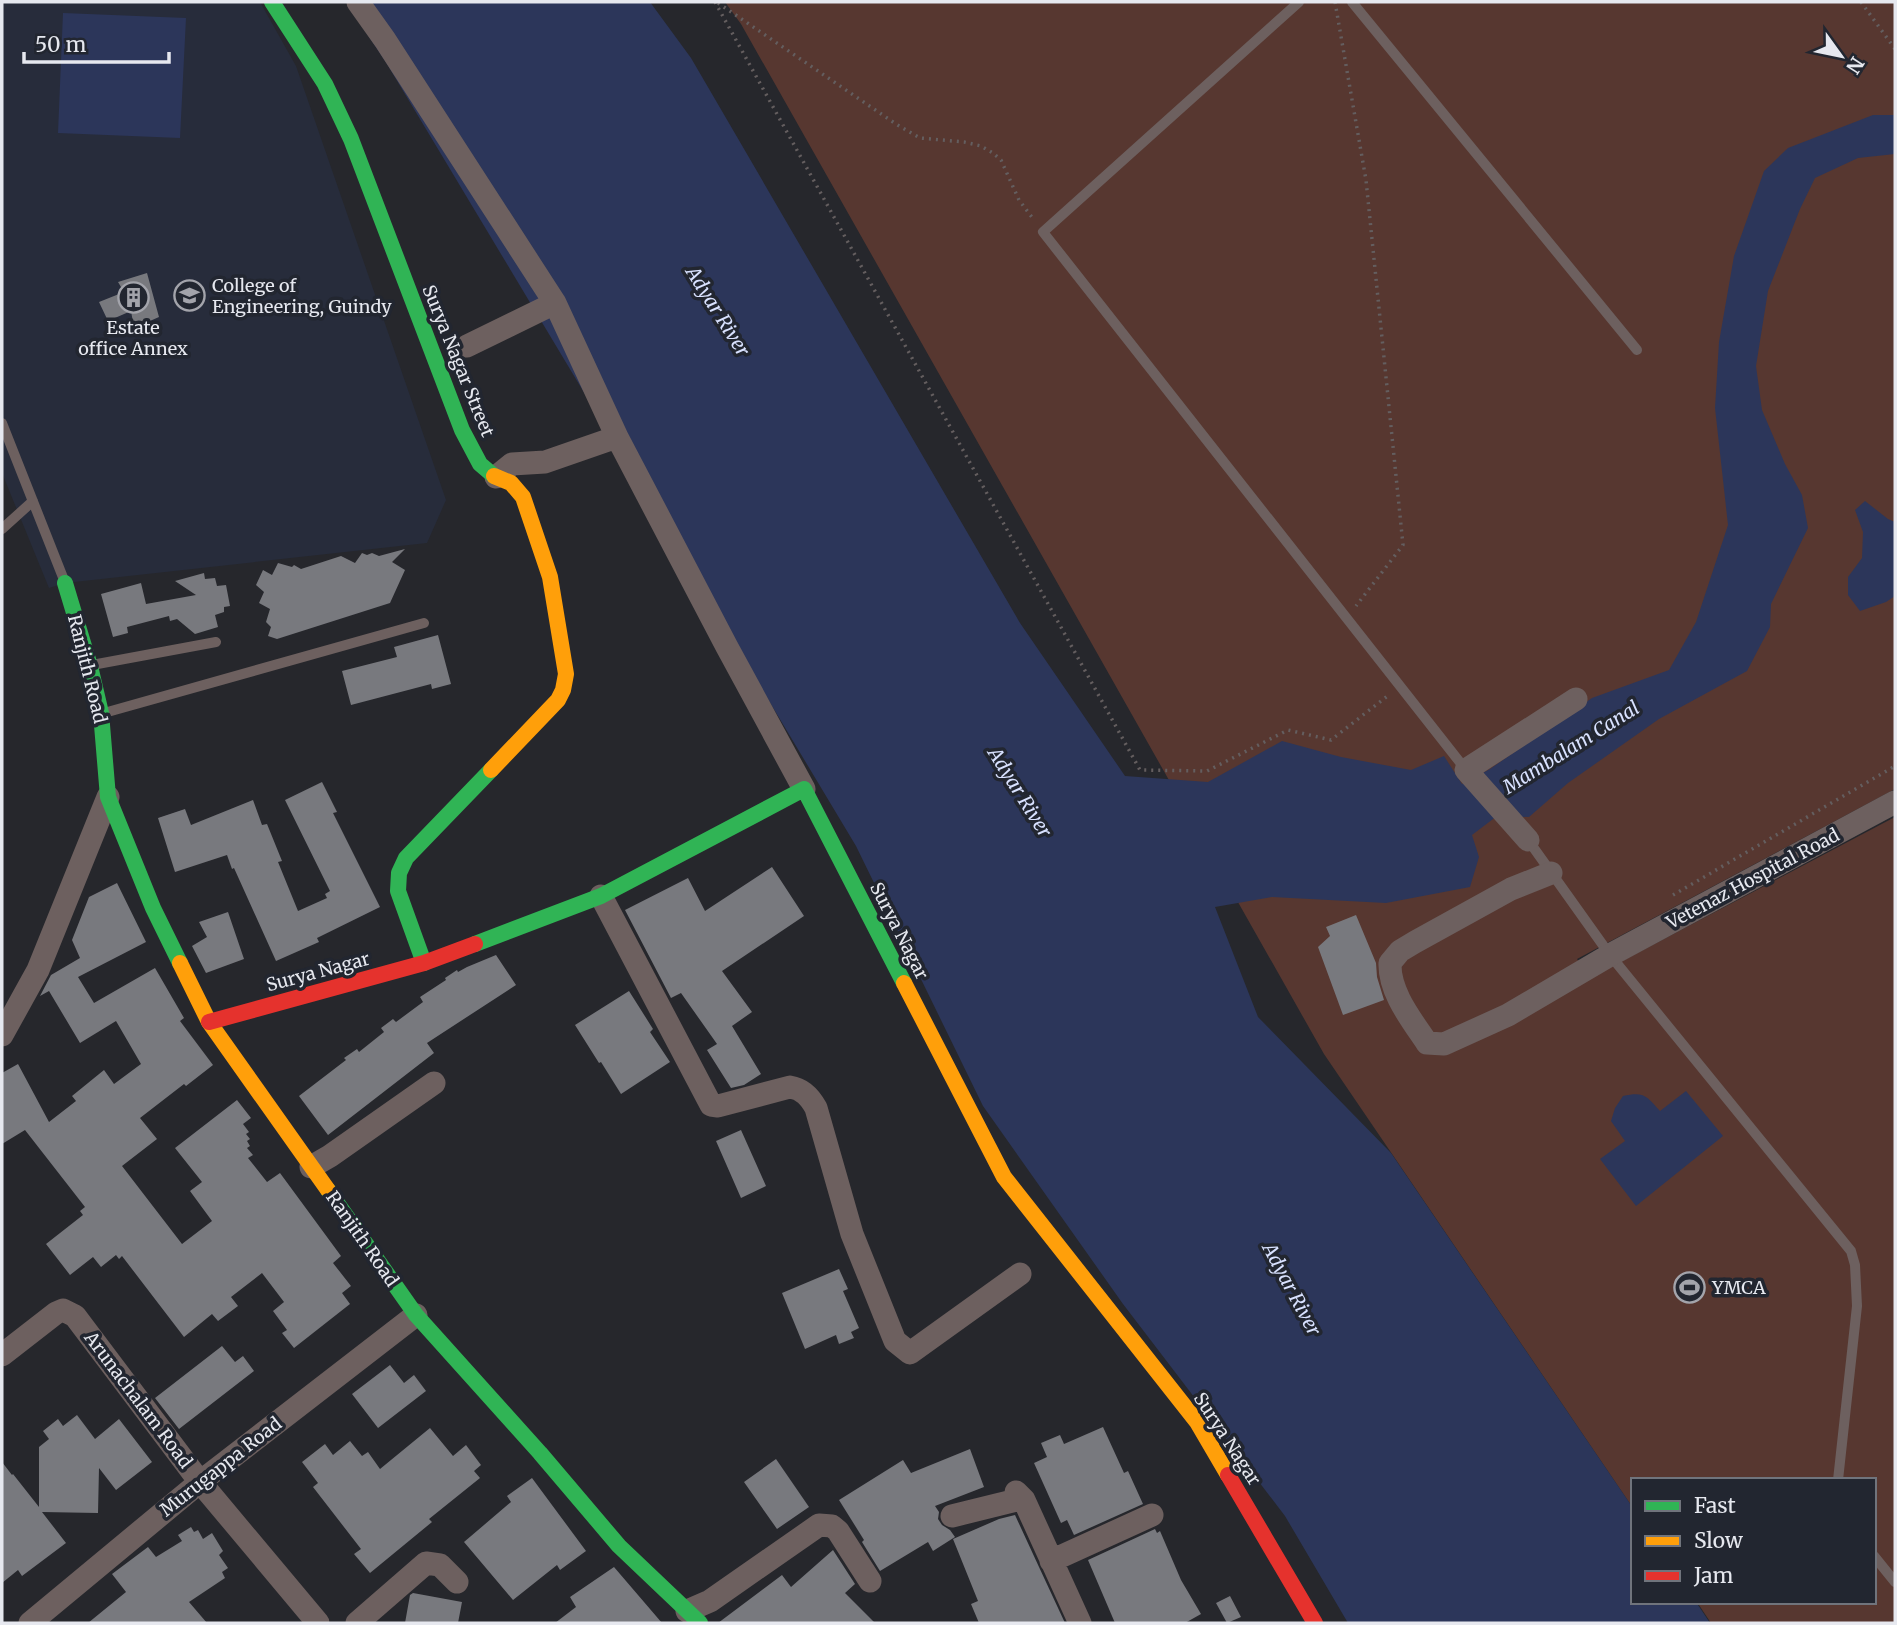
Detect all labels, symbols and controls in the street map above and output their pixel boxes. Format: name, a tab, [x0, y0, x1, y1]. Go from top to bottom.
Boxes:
scale bar	[24, 21, 170, 65]
north arrow	[1806, 21, 1876, 91]
text: 50 m	[35, 31, 86, 58]
text: N	[1841, 52, 1869, 78]
water label: Adyar River	[680, 260, 755, 361]
place label: College of Engineering, Guindy	[212, 274, 392, 318]
school or university icon: College of Engineering, Guindy	[172, 279, 206, 313]
building icon: Estate office Annex	[116, 280, 150, 314]
street label: Surya Nagar Street	[417, 281, 499, 440]
place label: Estate office Annex	[78, 316, 188, 360]
street label: Ranjith Road	[63, 612, 112, 726]
water label: Mambalam Canal	[1497, 695, 1644, 799]
water label: Adyar River	[982, 741, 1057, 842]
street label: Vetenaz Hospital Road	[1661, 823, 1843, 934]
street label: Surya Nagar	[865, 878, 934, 983]
street label: Surya Nagar	[264, 947, 372, 996]
street label: Ranjith Road	[321, 1187, 404, 1291]
water label: Adyar River	[1257, 1237, 1327, 1340]
sports icon: YMCA	[1672, 1271, 1706, 1305]
place label: YMCA	[1711, 1276, 1766, 1299]
street label: Arunachalam Road	[79, 1326, 197, 1473]
street label: Surya Nagar	[1189, 1388, 1266, 1490]
street label: Murugappa Road	[155, 1412, 286, 1521]
legend	[1631, 1478, 1876, 1604]
text: Fast	[1694, 1492, 1736, 1519]
text: Slow	[1694, 1527, 1743, 1554]
text: Jam	[1693, 1562, 1733, 1589]

